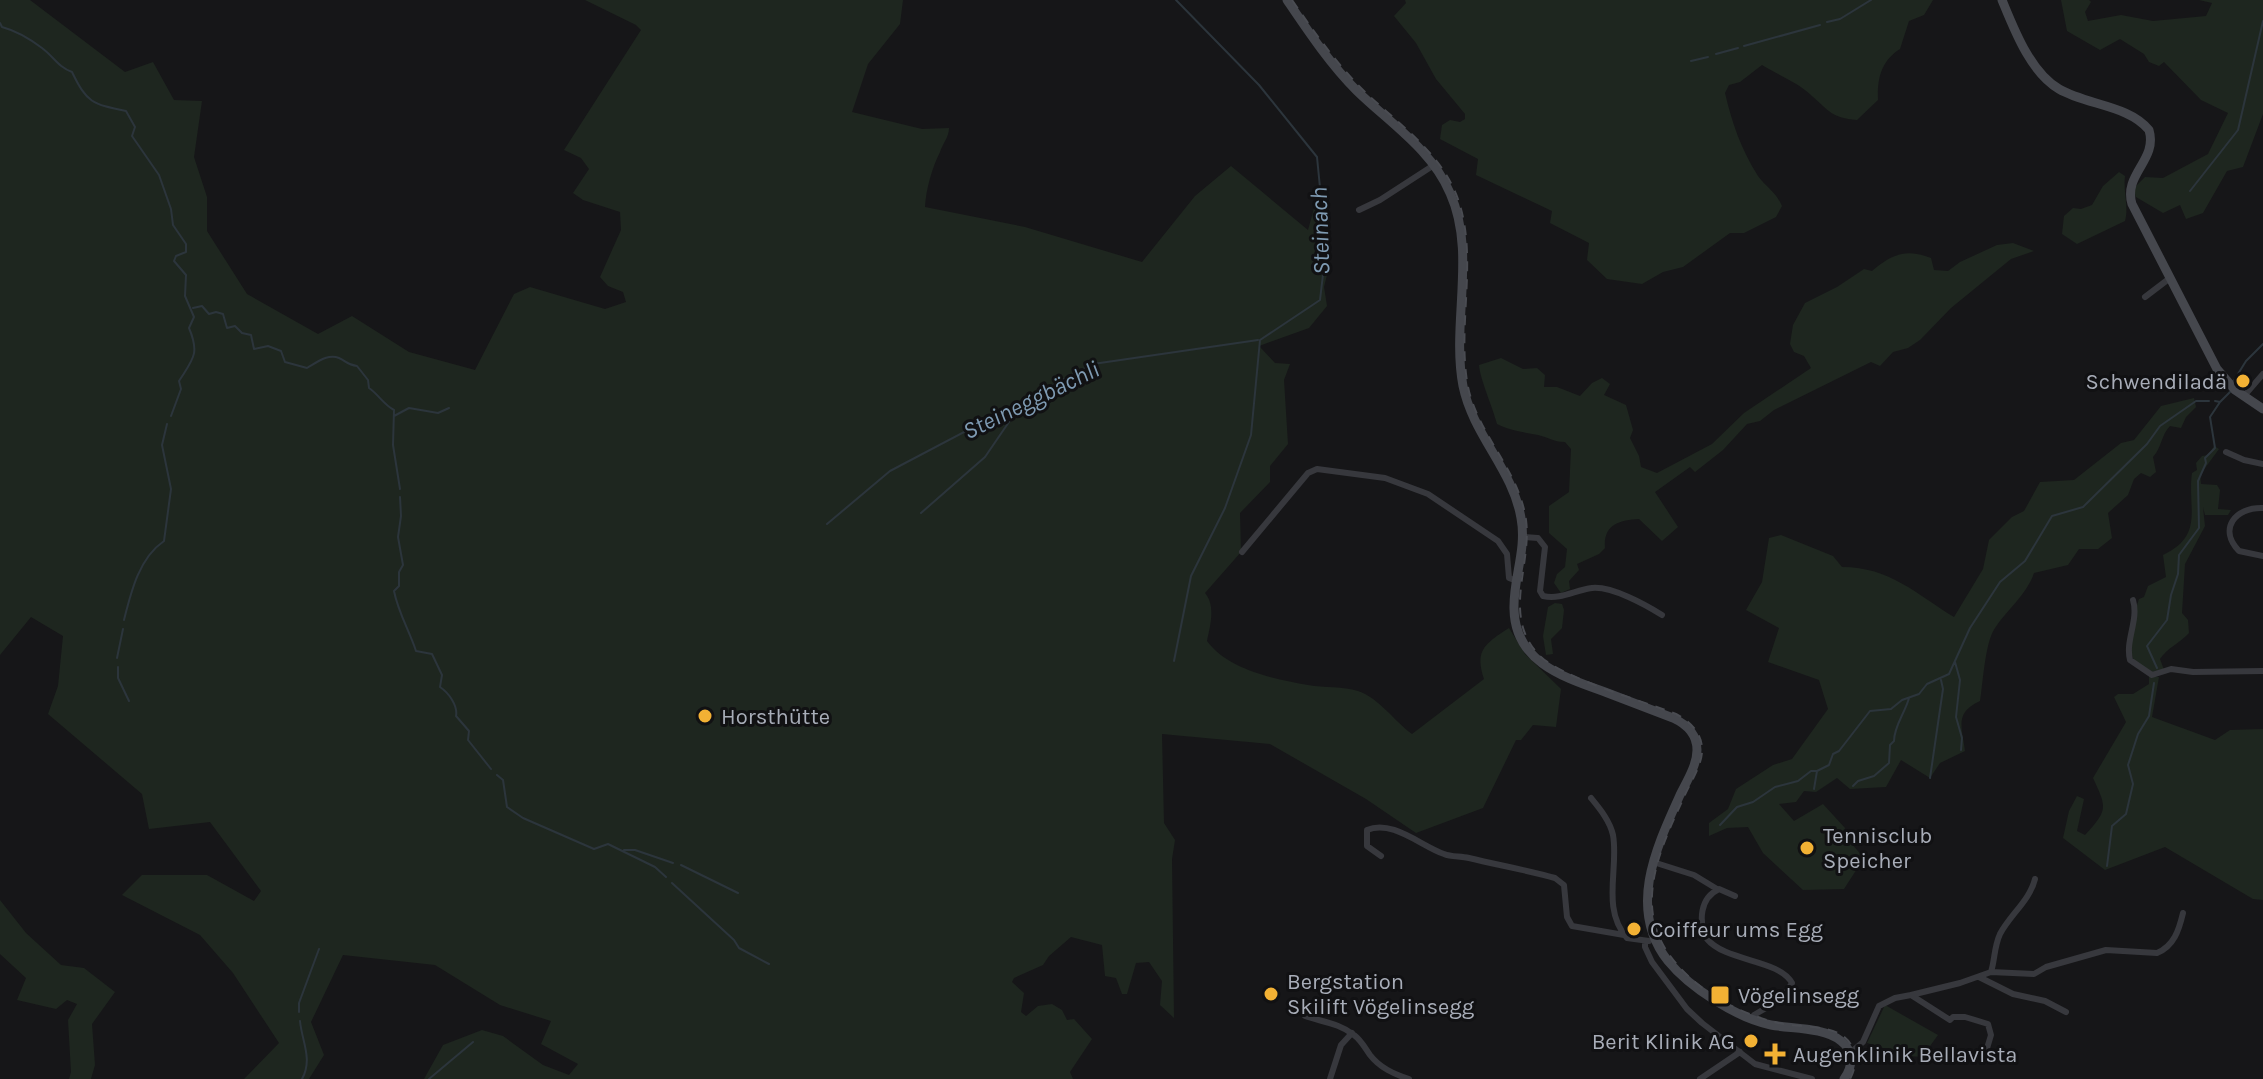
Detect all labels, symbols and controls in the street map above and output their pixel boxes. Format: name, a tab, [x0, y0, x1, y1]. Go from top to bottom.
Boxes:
water label: Steinach	[1304, 187, 1336, 275]
water label: Steineggbächli	[958, 355, 1104, 445]
place label: Schwendiladä	[2086, 369, 2227, 395]
marker: Schwendiladä	[2234, 372, 2252, 390]
place label: Horsthütte	[721, 704, 830, 730]
marker: Horsthütte	[696, 707, 714, 725]
place label: Tennisclub Speicher	[1823, 823, 1932, 874]
marker: Tennisclub Speicher	[1798, 839, 1816, 857]
place label: Coiffeur ums Egg	[1650, 917, 1823, 943]
marker: Coiffeur ums Egg	[1625, 920, 1643, 938]
place label: Bergstation Skilift Vögelinsegg	[1287, 969, 1475, 1020]
place label: Vögelinsegg	[1738, 983, 1860, 1009]
marker: Vögelinsegg	[1709, 984, 1731, 1006]
marker: Bergstation Skilift Vögelinsegg	[1262, 985, 1280, 1003]
place label: Berit Klinik AG	[1592, 1029, 1735, 1055]
marker: Berit Klinik AG	[1742, 1032, 1760, 1050]
place label: Augenklinik Bellavista	[1793, 1042, 2017, 1068]
marker: Augenklinik Bellavista	[1764, 1043, 1786, 1065]

